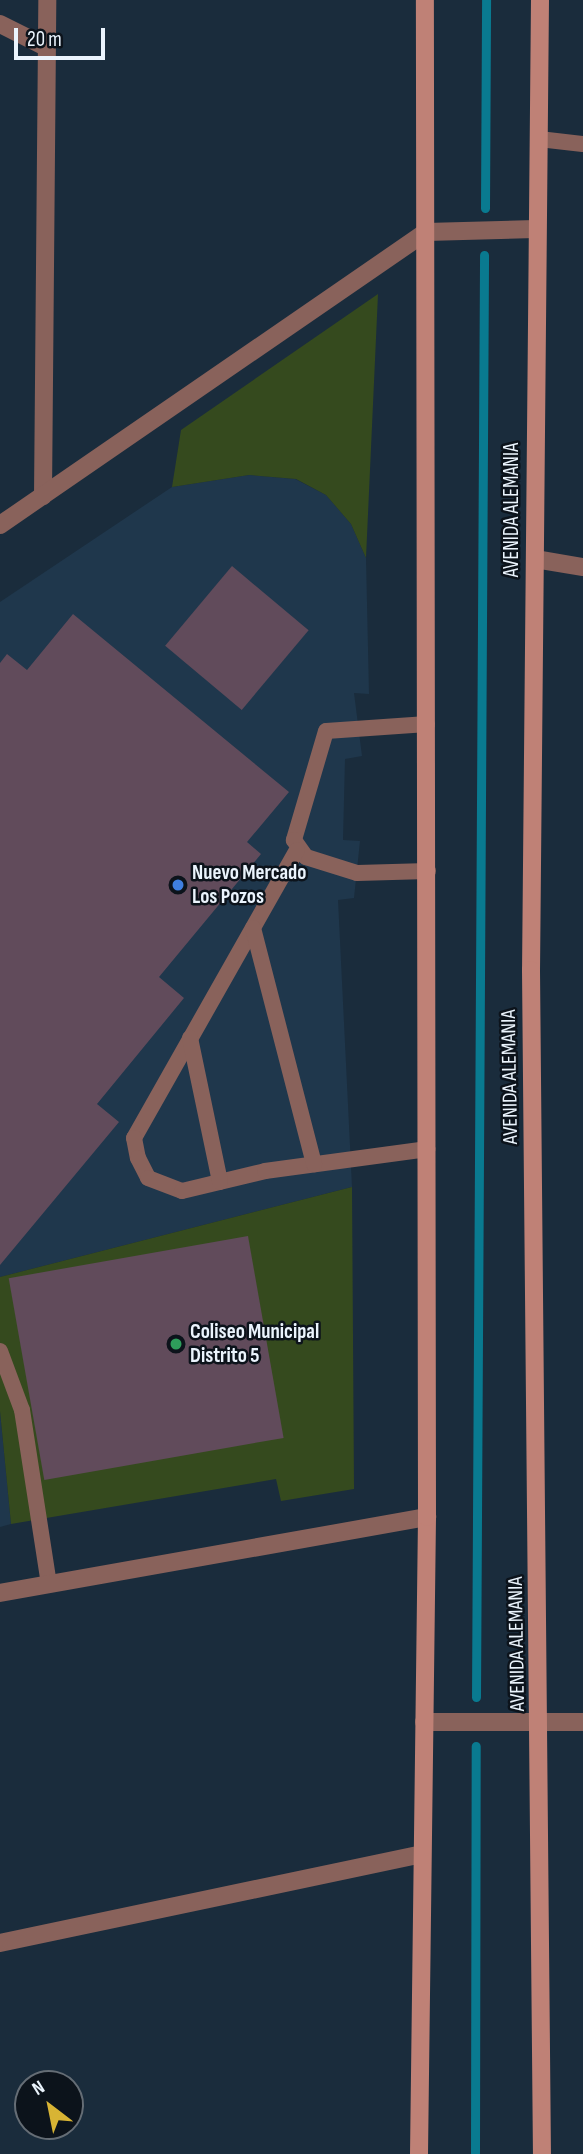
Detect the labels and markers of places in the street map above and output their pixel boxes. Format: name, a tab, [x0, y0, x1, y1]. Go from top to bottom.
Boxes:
place label: Nuevo Mercado Los Pozos	[192, 860, 306, 910]
marker: Nuevo Mercado Los Pozos	[170, 877, 186, 893]
place label: Coliseo Municipal Distrito 5	[190, 1319, 319, 1369]
marker: Coliseo Municipal Distrito 5	[168, 1336, 184, 1352]

